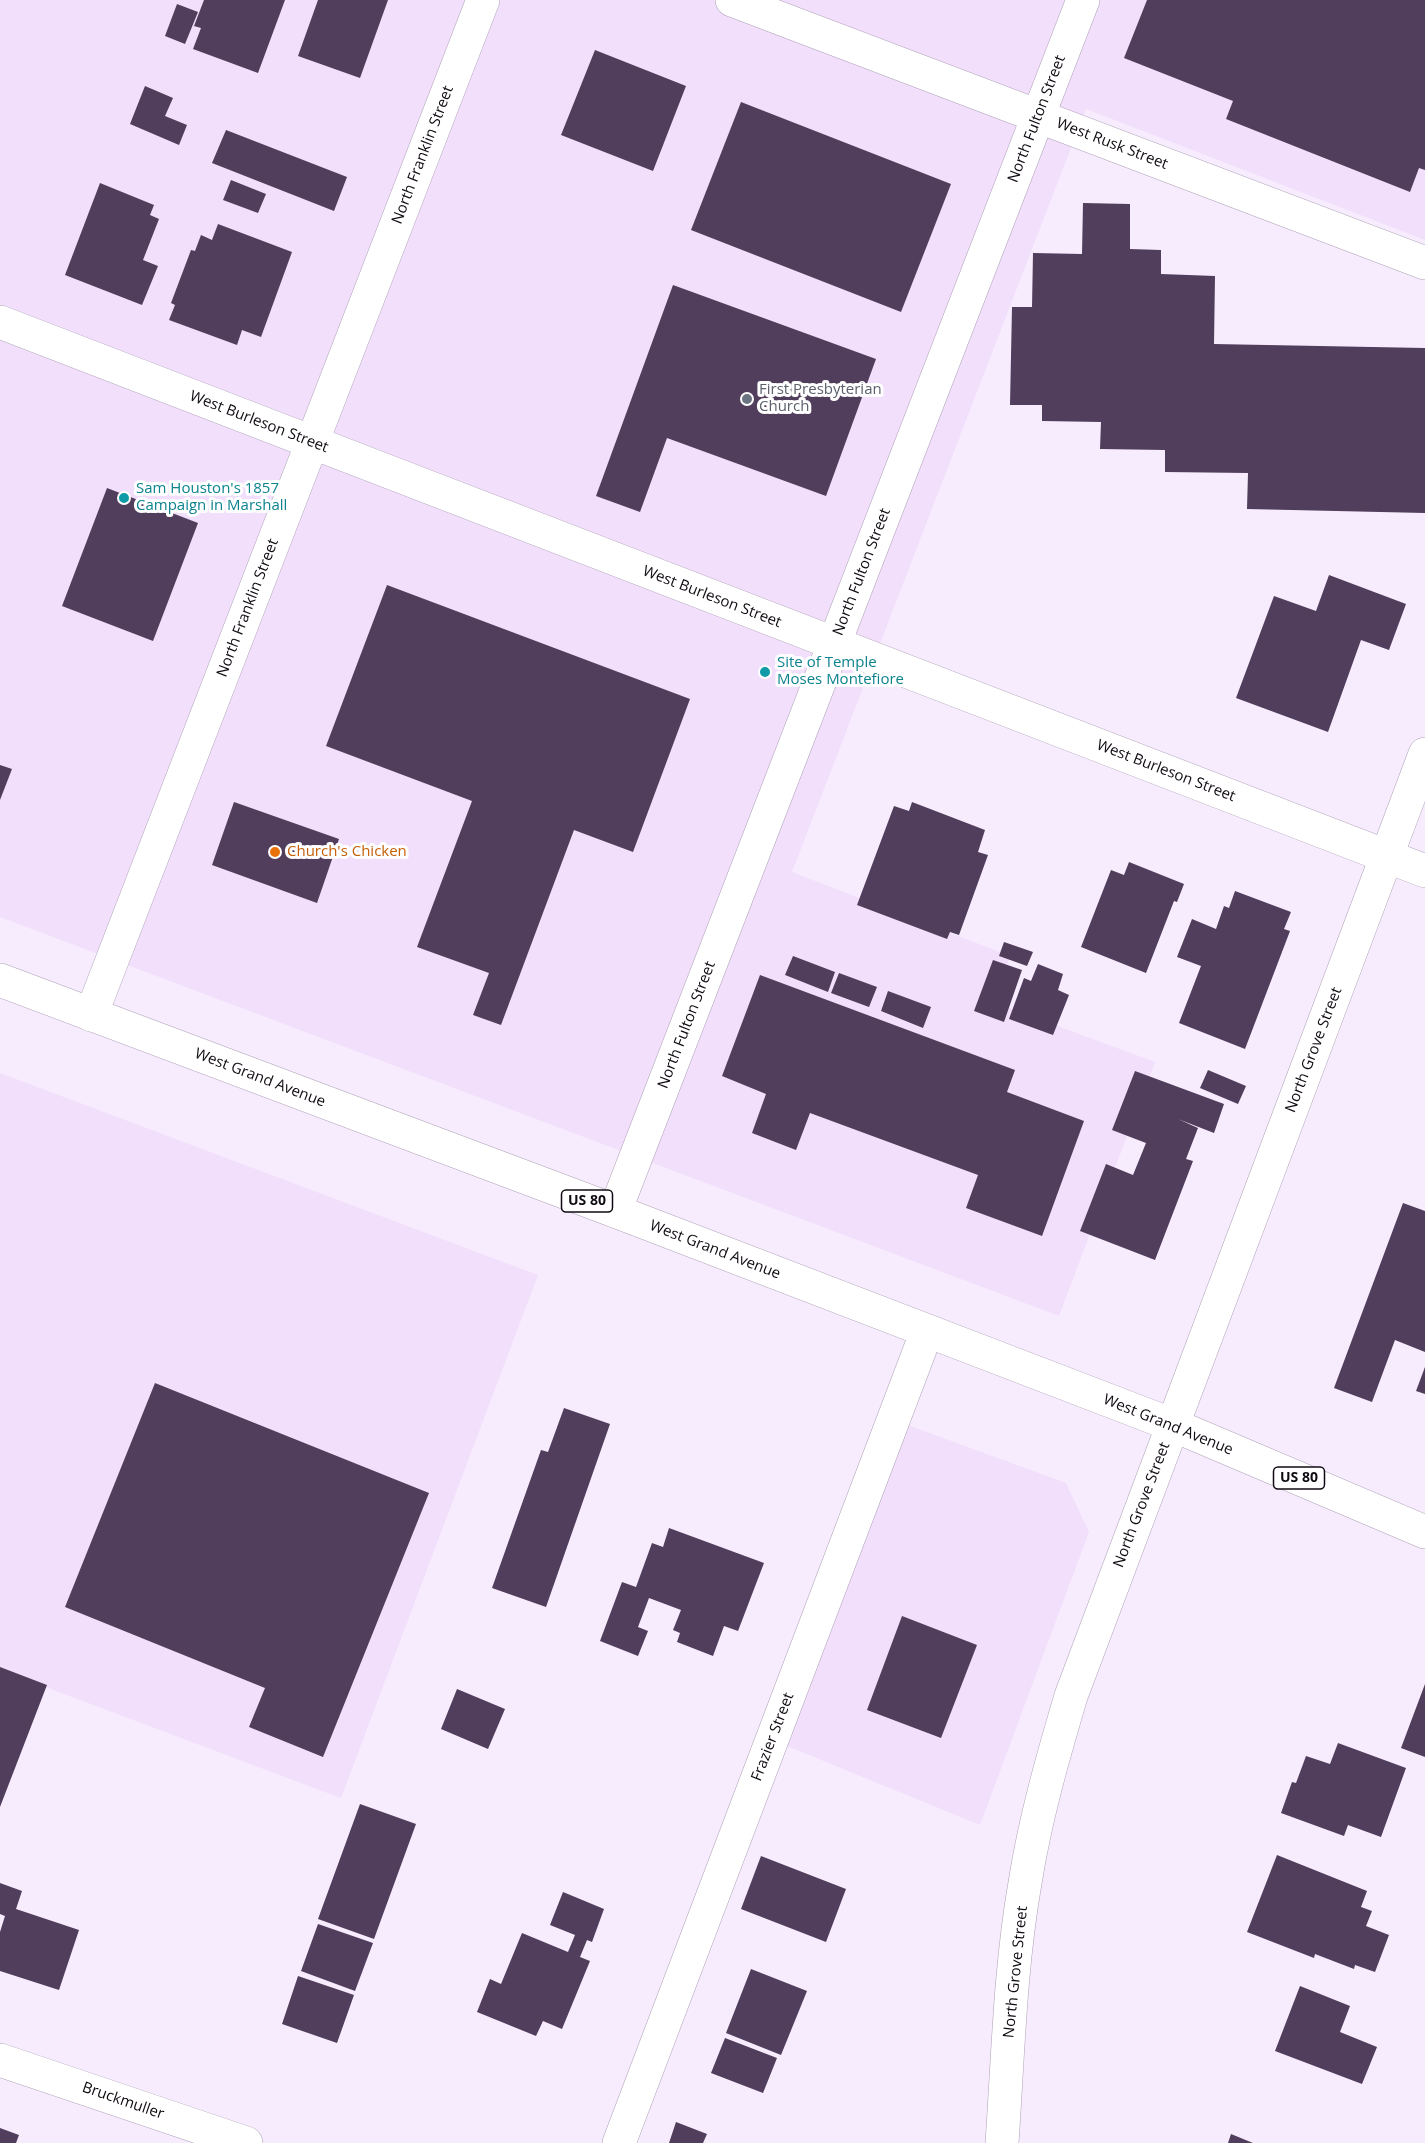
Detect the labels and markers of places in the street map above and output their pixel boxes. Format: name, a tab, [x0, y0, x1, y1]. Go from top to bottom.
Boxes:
place label: First Presbyterian Church	[759, 381, 882, 416]
marker: First Presbyterian Church	[740, 392, 754, 406]
place label: Sam Houston's 1857 Campaign in Marshall	[136, 480, 287, 515]
marker: Sam Houston's 1857 Campaign in Marshall	[117, 491, 131, 505]
place label: Site of Temple Moses Montefiore	[777, 654, 904, 689]
marker: Site of Temple Moses Montefiore	[758, 665, 772, 679]
place label: Church's Chicken	[287, 843, 407, 861]
marker: Church's Chicken	[268, 845, 282, 859]

